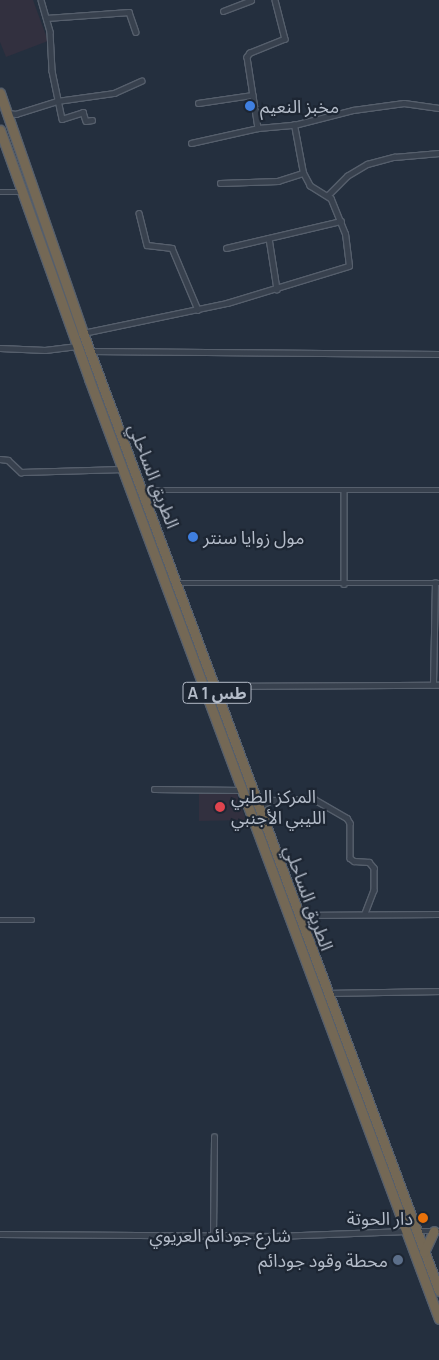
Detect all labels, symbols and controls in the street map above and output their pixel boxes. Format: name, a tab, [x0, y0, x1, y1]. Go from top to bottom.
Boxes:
place label: مخبز النعيم	[260, 95, 339, 117]
marker: مخبز النعيم	[244, 100, 256, 112]
street label: الطريق الساحلي	[124, 420, 184, 532]
place label: مول زوايا سنتر	[203, 526, 304, 548]
marker: مول زوايا سنتر	[187, 531, 199, 543]
road number: A 1 طس	[182, 680, 252, 706]
place label: المركز الطبي الليبي الأجنبي	[231, 786, 326, 829]
marker: المركز الطبي الليبي الأجنبي	[213, 800, 227, 814]
street label: الطريق الساحلي	[280, 842, 338, 954]
place label: دار الحوتة	[347, 1207, 413, 1229]
marker: دار الحوتة	[417, 1212, 429, 1224]
street label: شارع جودائم العريوي	[149, 1224, 291, 1246]
place label: محطة وقود جودائم	[258, 1249, 388, 1271]
marker: محطة وقود جودائم	[392, 1254, 404, 1266]

